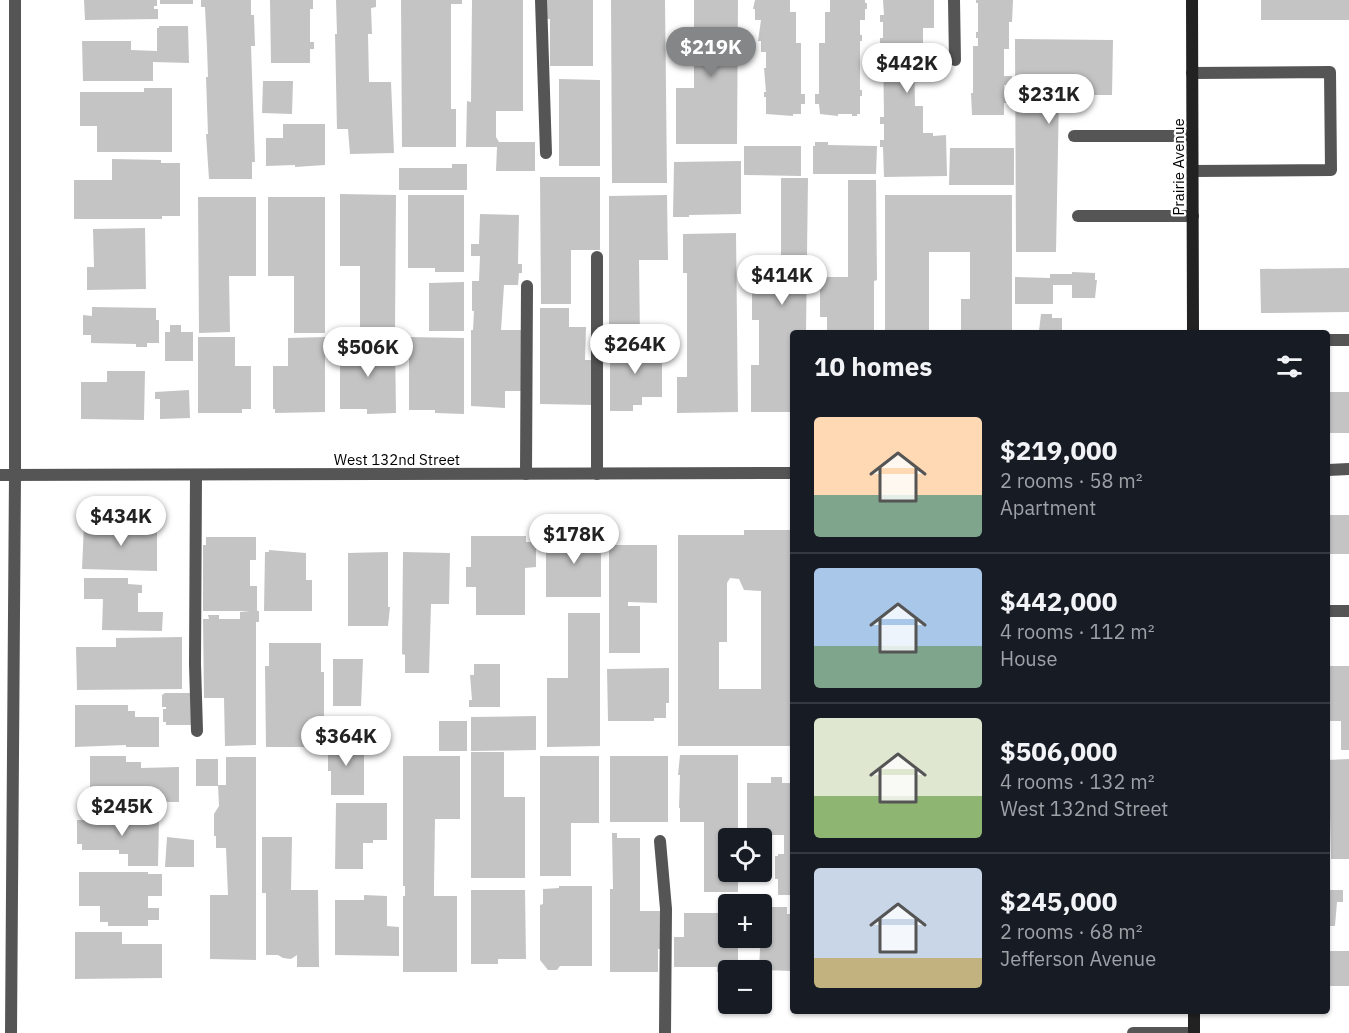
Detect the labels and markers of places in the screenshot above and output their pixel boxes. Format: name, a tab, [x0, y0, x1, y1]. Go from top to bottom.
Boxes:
pin: $219K	[669, 27, 753, 78]
pin: $442K	[865, 43, 949, 94]
pin: $231K	[1007, 74, 1091, 125]
pin: $414K	[740, 255, 824, 306]
pin: $264K	[593, 324, 677, 375]
pin: $506K	[326, 327, 410, 378]
pin: $434K	[79, 496, 163, 547]
pin: $178K	[532, 514, 616, 565]
pin: $364K	[304, 716, 388, 767]
pin: $245K	[80, 786, 164, 837]

